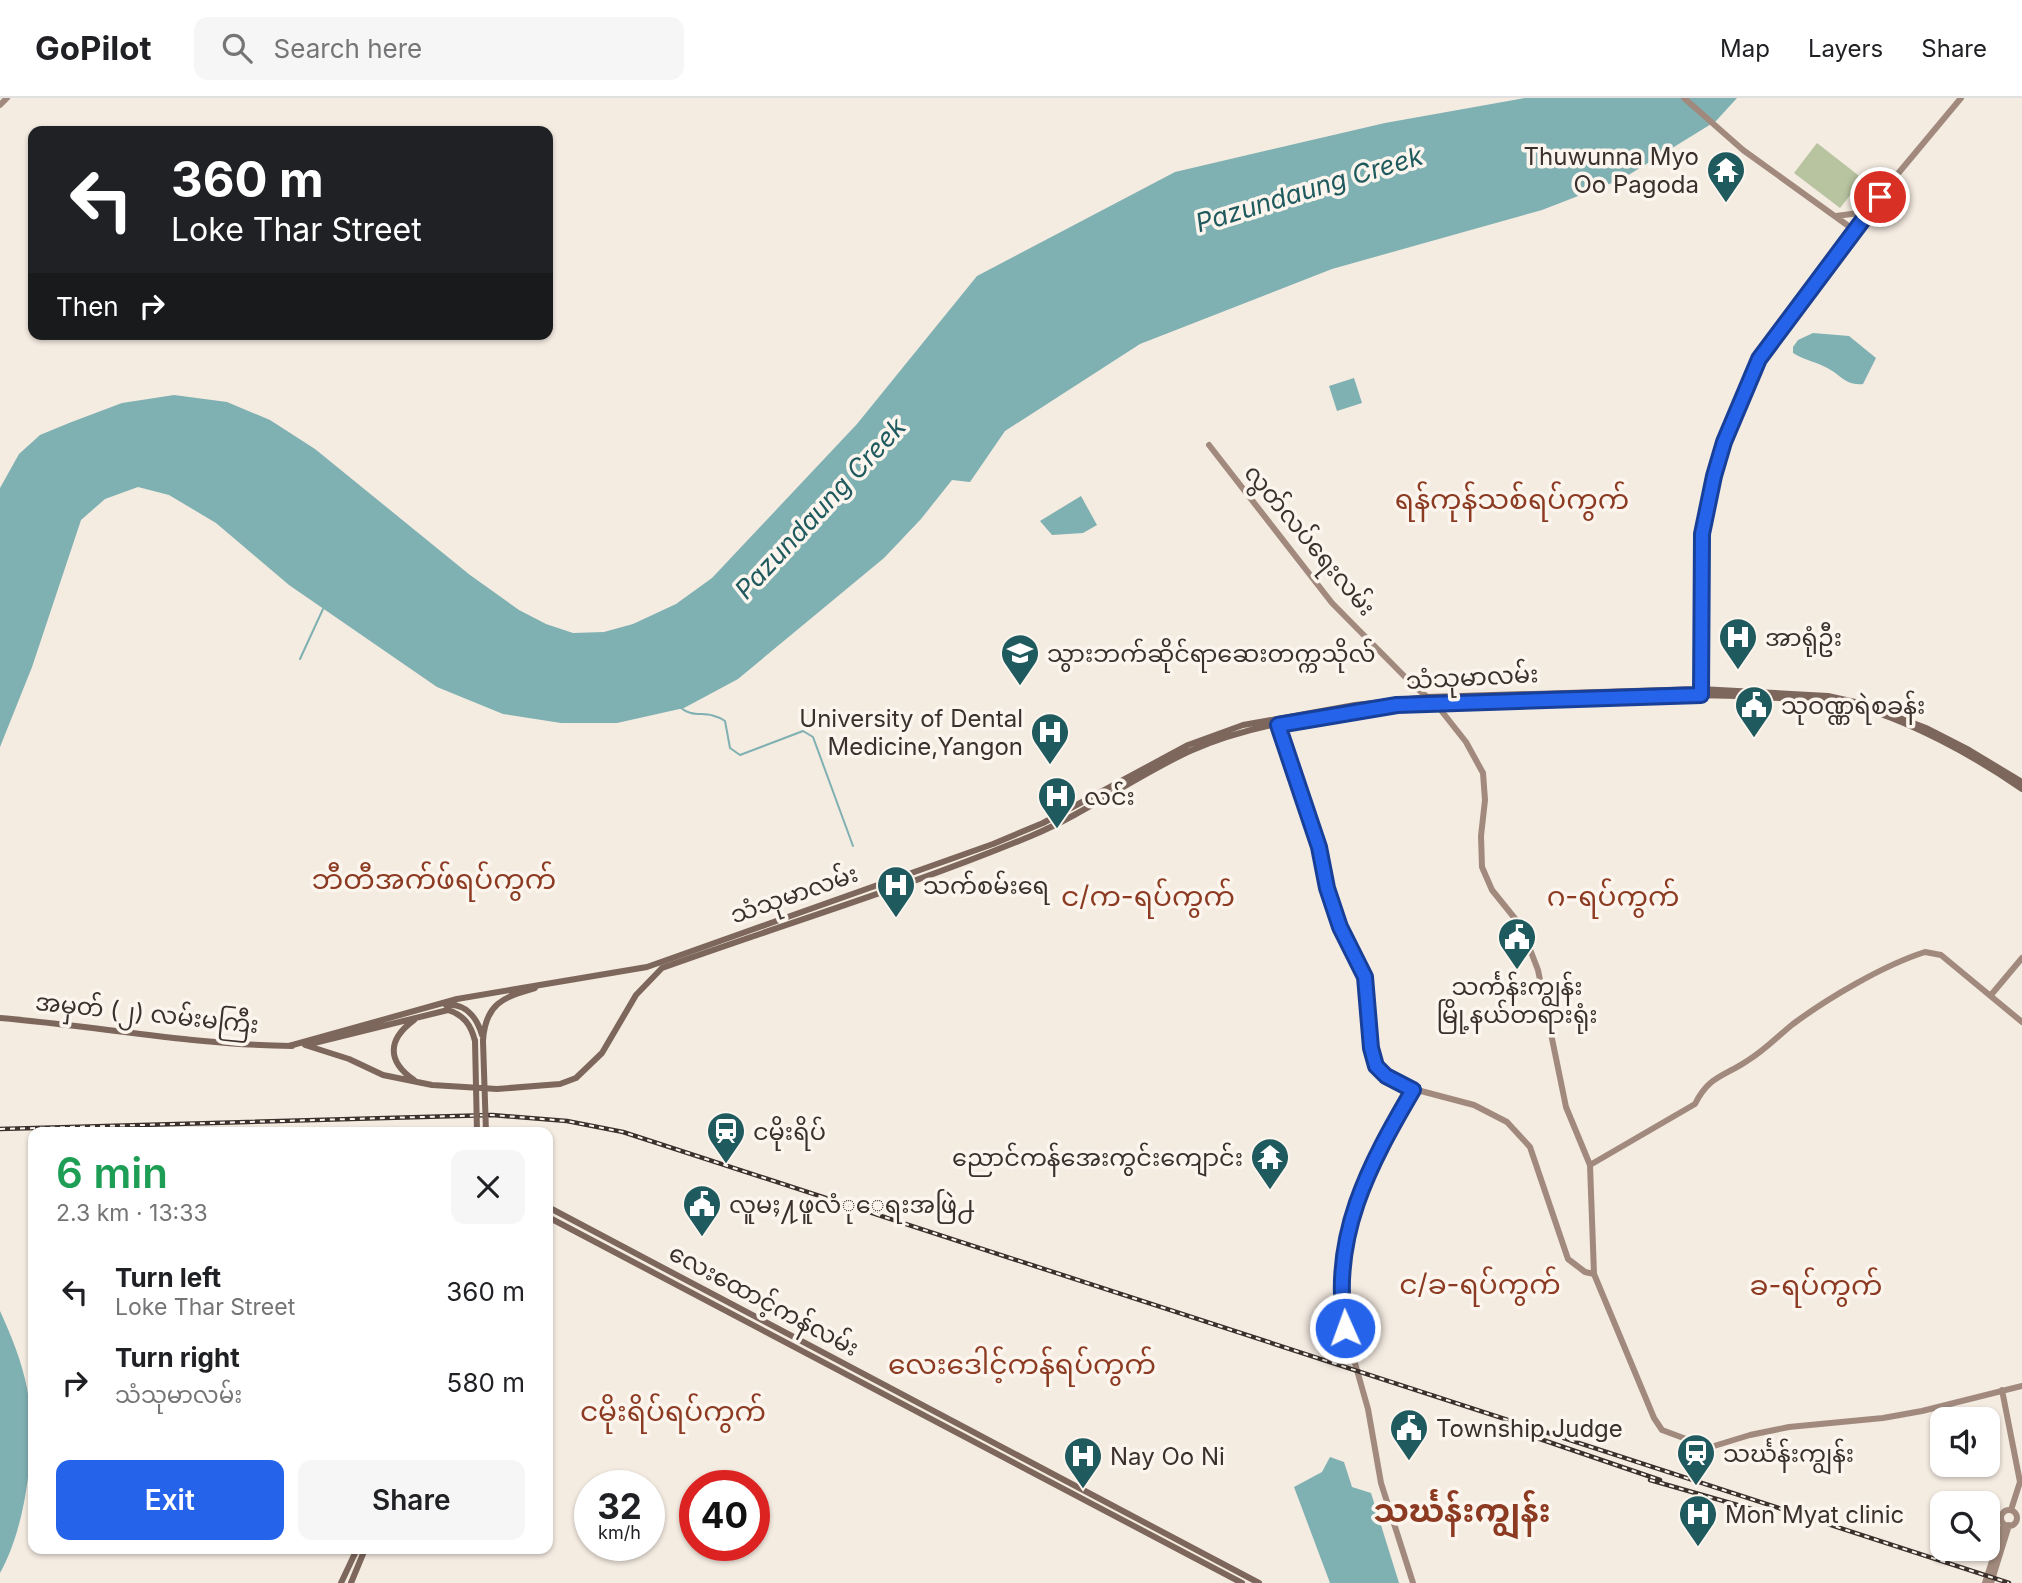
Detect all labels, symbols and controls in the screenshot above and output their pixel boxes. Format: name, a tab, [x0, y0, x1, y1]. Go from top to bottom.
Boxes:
search box	[194, 17, 684, 80]
text: GoPilot	[35, 28, 152, 68]
icon: search	[218, 29, 256, 67]
text: Search here	[274, 33, 422, 64]
text: Map	[1720, 34, 1770, 63]
text: Layers	[1808, 34, 1883, 63]
text: Share	[1921, 34, 1987, 63]
water label: Pazundaung Creek	[1192, 139, 1427, 238]
place label: Thuwunna Myo Oo Pagoda	[1524, 142, 1699, 199]
temple icon: Thuwunna Myo Oo Pagoda	[1705, 149, 1747, 204]
text: 360 m	[171, 150, 324, 209]
icon: left	[56, 154, 147, 245]
pin	[1850, 167, 1910, 227]
icon: arrive	[1861, 178, 1899, 216]
text: Loke Thar Street	[171, 210, 422, 249]
icon: right	[133, 287, 171, 325]
text: Then	[56, 291, 119, 322]
water label: Pazundaung Creek	[728, 411, 912, 605]
street label: လွတ်လပ်ရေးလမ်း	[1234, 458, 1382, 625]
district label: ရန်ကုန်သစ်ရပ်ကွက်	[1395, 481, 1629, 522]
hospital icon: အာရုံဦး	[1717, 616, 1759, 671]
place label: အာရုံဦး	[1765, 622, 1842, 657]
school or university icon: သွားဘက်‌ဆိုင်ရာဆေးတက္ကသိုလ်	[999, 632, 1041, 687]
place label: သွားဘက်‌ဆိုင်ရာဆေးတက္ကသိုလ်	[1047, 638, 1376, 673]
street label: သံသုမာလမ်း	[1405, 658, 1539, 700]
public building icon: သုဝဏ္ဏရဲစခန်း	[1733, 684, 1775, 739]
place label: သုဝဏ္ဏရဲစခန်း	[1781, 690, 1925, 725]
place label: University of Dental Medicine,Yangon	[799, 704, 1023, 761]
hospital icon: University of Dental Medicine,Yangon	[1029, 711, 1071, 766]
hospital icon: လင်း	[1036, 775, 1078, 830]
place label: လင်း	[1084, 781, 1135, 811]
street label: သံသုမာလမ်း	[726, 858, 863, 934]
district label: ဘီတီအက်ဖ်ရပ်ကွက်	[312, 861, 556, 902]
hospital icon: သက်စမ်းရေ	[875, 864, 917, 919]
place label: သက်စမ်းရေ	[923, 870, 1051, 905]
district label: င/က-ရပ်ကွက်	[1061, 878, 1235, 919]
district label: ဂ-ရပ်ကွက်	[1547, 878, 1679, 919]
public building icon: သင်္ကန်းကျွန်း မြို့နယ်တရားရုံး	[1496, 916, 1538, 971]
place label: သင်္ကန်းကျွန်း မြို့နယ်တရားရုံး	[1436, 971, 1598, 1034]
street label: အမှတ် (၂) လမ်းမကြီး	[33, 986, 260, 1044]
station icon: ငမိုးရိပ်	[705, 1110, 747, 1165]
place label: ငမိုးရိပ်	[753, 1116, 826, 1151]
temple icon: ညောင်ကန်အေးကွင်းကျောင်း	[1249, 1136, 1291, 1191]
place label: ညောင်ကန်အေးကွင်းကျောင်း	[952, 1142, 1243, 1177]
text: 6 min	[56, 1147, 168, 1198]
button: close	[451, 1150, 525, 1224]
public building icon: လူမႈ႔ဖူလံုေရးအဖြဲ႕	[681, 1183, 723, 1238]
place label: လူမႈ႔ဖူလံုေရးအဖြဲ႕	[729, 1189, 975, 1225]
text: 2.3 km · 13:33	[56, 1199, 208, 1227]
street label: လေးထောင့်ကန်လမ်း	[662, 1237, 864, 1367]
text: Turn left	[115, 1262, 221, 1293]
district label: င/ခ-ရပ်ကွက်	[1399, 1266, 1561, 1307]
district label: ခ-ရပ်ကွက်	[1750, 1267, 1882, 1308]
icon: left	[56, 1273, 94, 1311]
text: 360 m	[446, 1276, 525, 1307]
position arrow	[1308, 1291, 1382, 1365]
text: Loke Thar Street	[115, 1293, 295, 1321]
text: Turn right	[115, 1342, 240, 1373]
district label: လေးဒေါင့်ကန်ရပ်ကွက်	[888, 1346, 1156, 1387]
icon: right	[56, 1364, 94, 1402]
text: 580 m	[447, 1367, 525, 1398]
text: သံသုမာလမ်း	[115, 1381, 242, 1409]
district label: ငမိုးရိပ်ရပ်ကွက်	[580, 1393, 766, 1434]
public building icon: Township Judge	[1388, 1407, 1430, 1462]
map controls	[1930, 1407, 2000, 1561]
button: sound	[1930, 1407, 2000, 1477]
place label: Township Judge	[1436, 1414, 1623, 1443]
station icon: သင်္ဃန်းကျွန်း	[1675, 1432, 1717, 1487]
hospital icon: Nay Oo Ni	[1062, 1435, 1104, 1490]
place label: သင်္ဃန်းကျွန်း	[1723, 1438, 1854, 1475]
place label: Nay Oo Ni	[1110, 1442, 1225, 1471]
button: Exit	[56, 1460, 284, 1540]
button: Share	[298, 1460, 525, 1540]
speed limit sign: 40	[679, 1470, 770, 1561]
text: 32	[597, 1485, 642, 1527]
district label: သင်္ဃန်းကျွန်း	[1373, 1489, 1551, 1540]
button: search	[1930, 1491, 2000, 1561]
hospital icon: Mon Myat clinic	[1677, 1493, 1719, 1548]
place label: Mon Myat clinic	[1725, 1500, 1904, 1529]
text: km/h	[598, 1522, 641, 1543]

